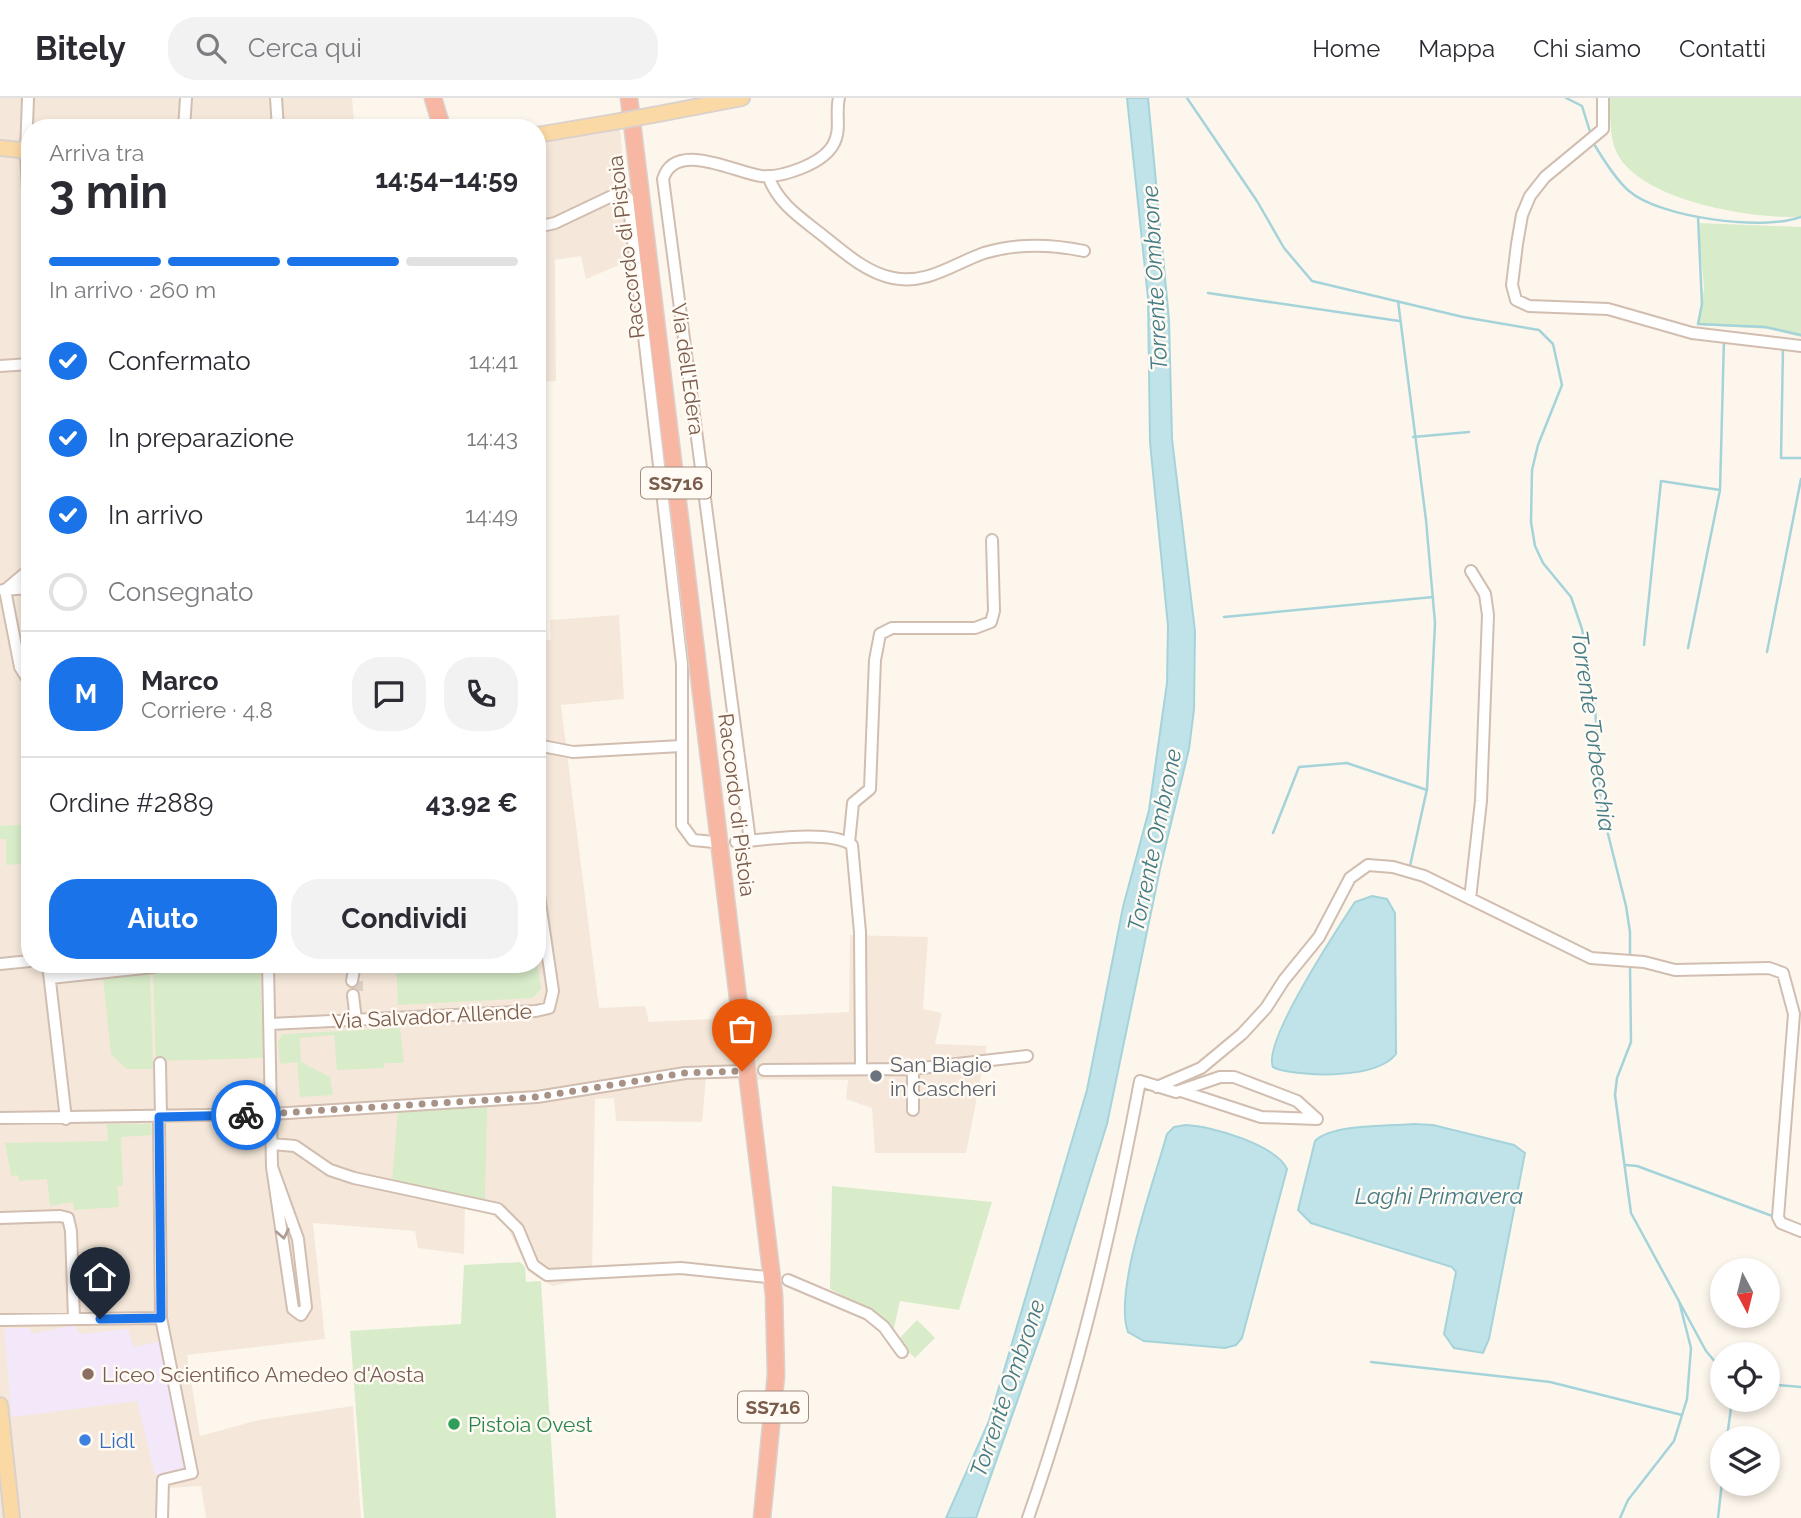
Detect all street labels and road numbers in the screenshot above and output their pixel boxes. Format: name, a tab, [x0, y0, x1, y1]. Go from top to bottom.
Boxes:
street label: Raccordo di Pistoia	[602, 154, 650, 340]
street label: Via dell'Edera	[666, 301, 710, 437]
road number: SS716	[641, 468, 711, 498]
street label: Raccordo di Pistoia	[713, 712, 761, 898]
street label: Via Salvador Allende	[331, 998, 533, 1034]
road number: SS716	[738, 1392, 808, 1422]

